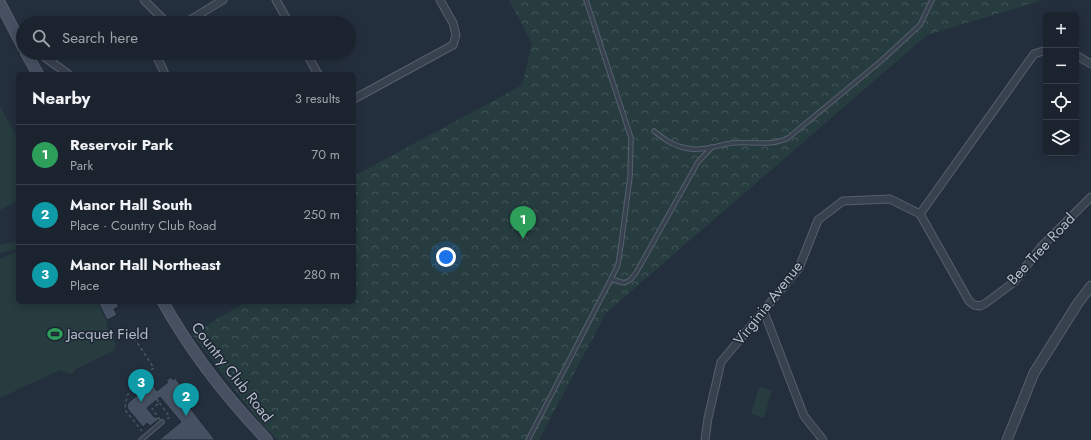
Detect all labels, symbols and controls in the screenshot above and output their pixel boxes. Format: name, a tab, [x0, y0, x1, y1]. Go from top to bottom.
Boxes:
map controls	[1043, 12, 1079, 156]
button: +	[1043, 12, 1079, 48]
search box	[16, 16, 356, 60]
icon: search	[30, 27, 52, 49]
text: Search here	[62, 27, 138, 49]
button: −	[1043, 48, 1079, 84]
button: locate	[1043, 84, 1079, 120]
text: Nearby	[32, 86, 90, 110]
text: 3 results	[295, 89, 340, 108]
button: layers	[1043, 120, 1079, 156]
text: Reservoir Park	[70, 134, 174, 156]
text: 1	[42, 145, 48, 164]
text: 70 m	[311, 145, 340, 164]
text: Park	[70, 156, 93, 175]
text: Manor Hall South	[70, 194, 192, 216]
text: 2	[41, 205, 49, 224]
text: 250 m	[303, 205, 340, 224]
pin: 1	[510, 206, 536, 239]
street label: Bee Tree Road	[1002, 208, 1080, 290]
text: Place · Country Club Road	[70, 216, 216, 235]
your location	[436, 247, 456, 267]
text: Manor Hall Northeast	[70, 254, 221, 276]
street label: Virginia Avenue	[728, 256, 808, 350]
text: 3	[41, 265, 49, 284]
text: 280 m	[304, 265, 340, 284]
text: Place	[70, 276, 99, 295]
street label: Country Club Road	[186, 317, 278, 427]
place label: Jacquet Field	[65, 323, 148, 345]
sports icon: Jacquet Field	[46, 325, 64, 343]
pin: 3	[128, 369, 154, 402]
pin: 2	[173, 383, 199, 416]

